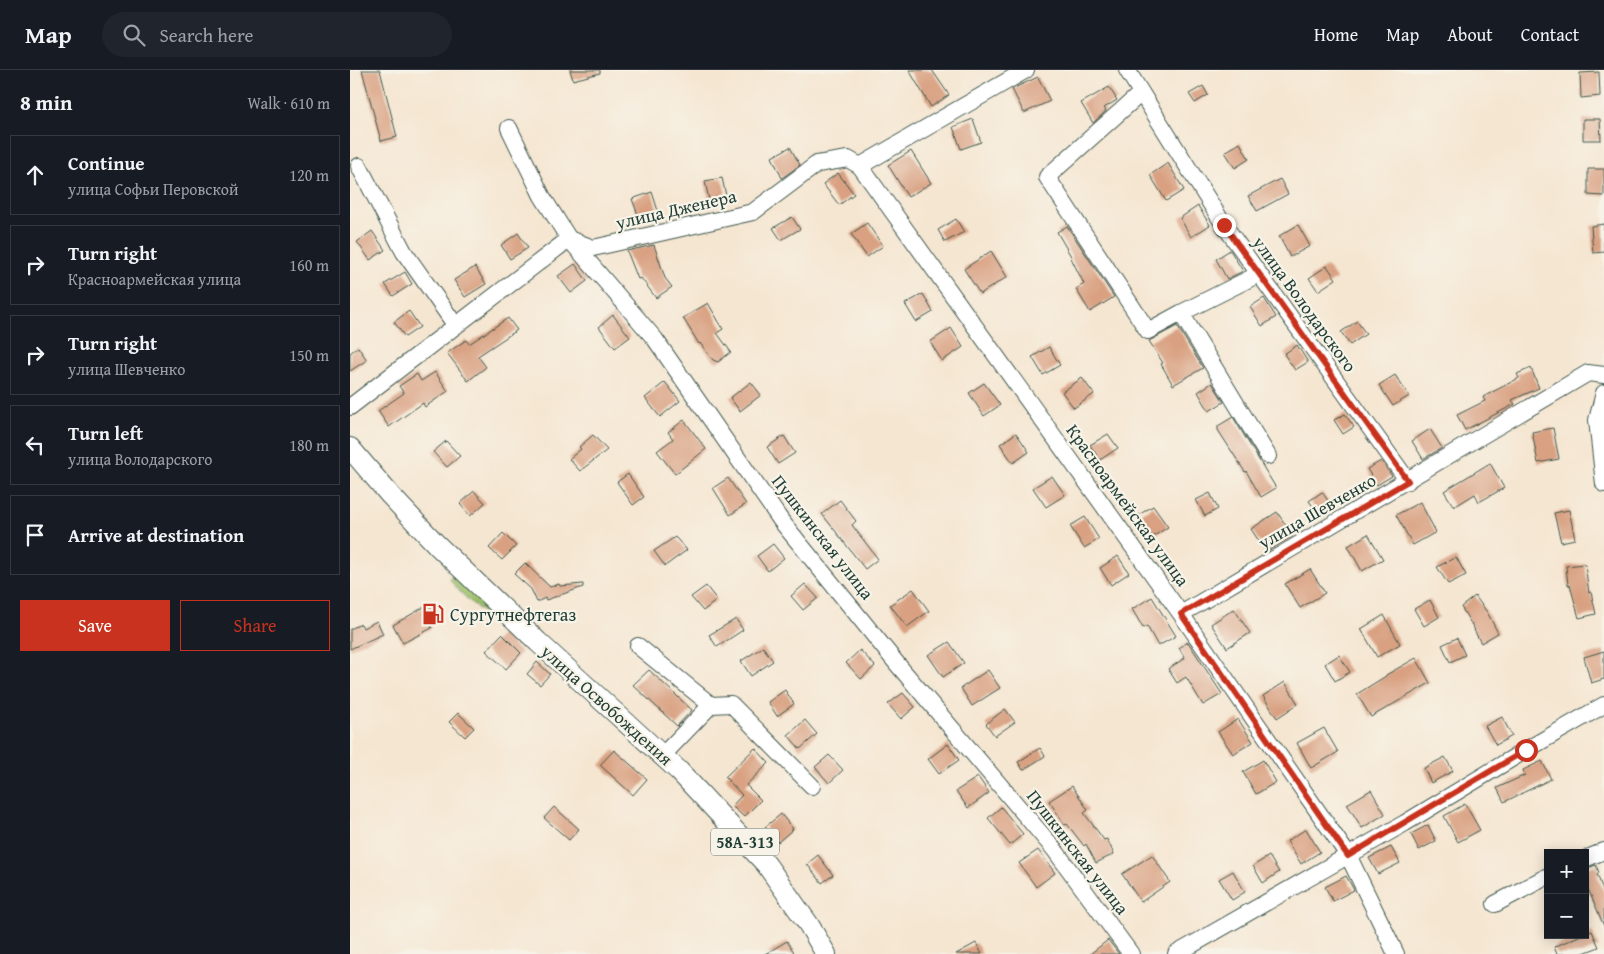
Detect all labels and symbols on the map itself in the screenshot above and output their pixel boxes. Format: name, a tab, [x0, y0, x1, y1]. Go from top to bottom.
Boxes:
street label: улица Дженера	[612, 182, 739, 236]
route end	[1213, 214, 1236, 237]
street label: улица Володарского	[1246, 230, 1364, 378]
street label: Красноармейская улица	[1060, 418, 1196, 592]
street label: улица Шевченко	[1252, 466, 1381, 556]
street label: Пушкинская улица	[765, 469, 881, 606]
fuel station icon: Сургутнефтегаз	[420, 601, 446, 627]
place label: Сургутнефтегаз	[450, 601, 576, 628]
street label: улица Освобождения	[534, 638, 679, 772]
route start	[1515, 739, 1538, 762]
street label: Пушкинская улица	[1020, 784, 1136, 921]
road number: 58А-313	[711, 829, 779, 856]

